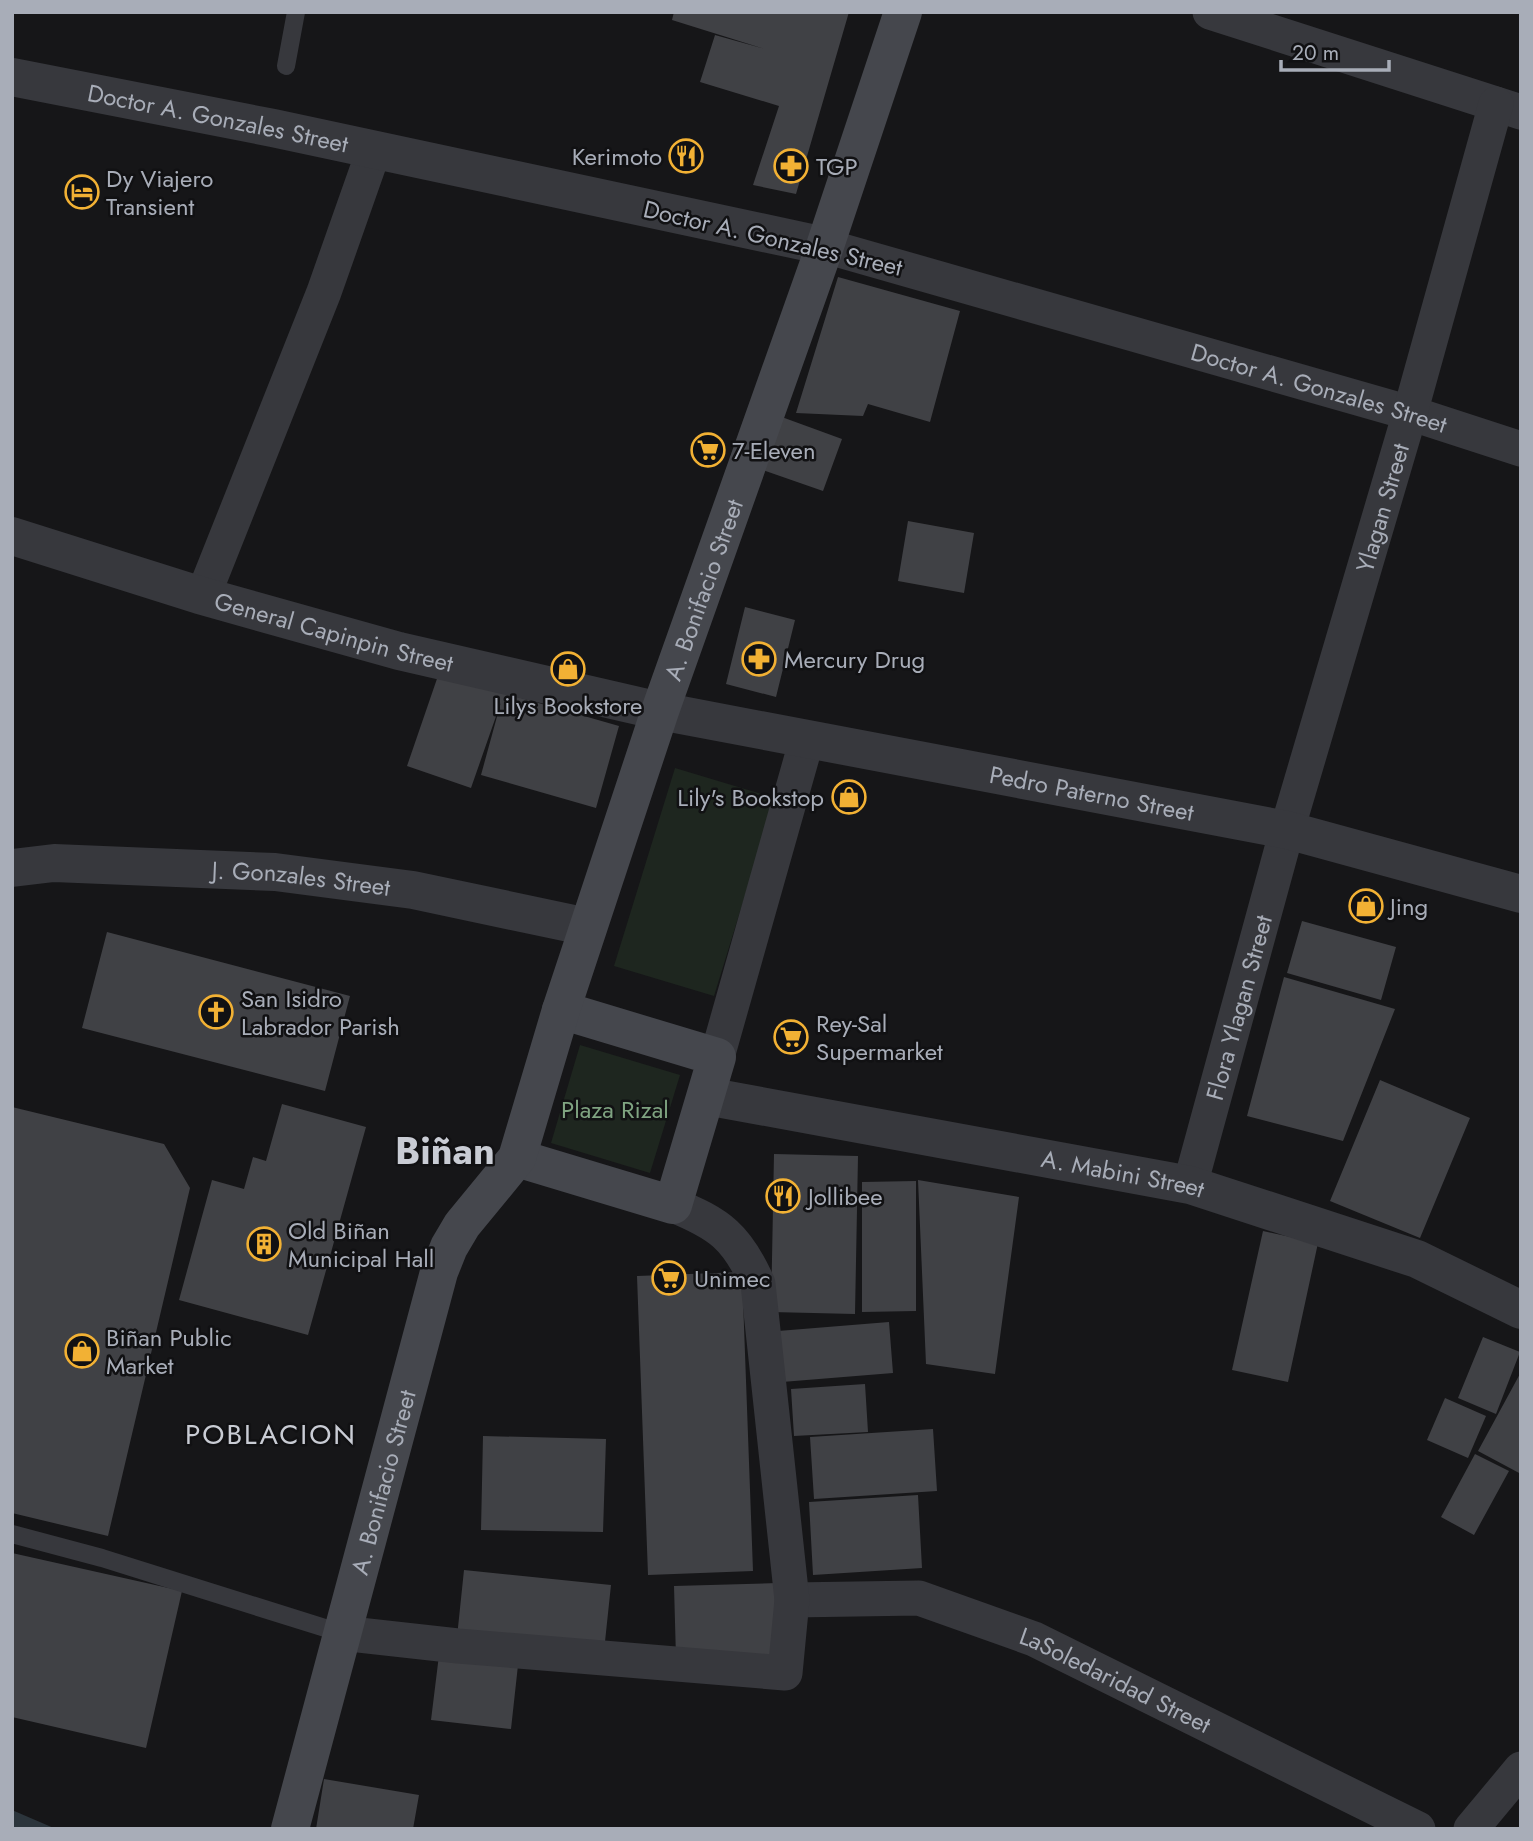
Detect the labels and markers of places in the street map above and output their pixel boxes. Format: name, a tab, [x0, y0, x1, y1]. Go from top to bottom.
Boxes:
restaurant icon: Kerimoto	[667, 137, 705, 175]
place label: Kerimoto	[572, 139, 662, 174]
pharmacy icon: TGP	[772, 147, 810, 185]
place label: TGP	[816, 149, 858, 184]
place label: Dy Viajero Transient	[106, 161, 213, 224]
hotel icon: Dy Viajero Transient	[63, 173, 101, 211]
supermarket icon: 7-Eleven	[689, 431, 727, 469]
place label: 7-Eleven	[732, 433, 816, 468]
pharmacy icon: Mercury Drug	[740, 640, 778, 678]
place label: Mercury Drug	[784, 642, 925, 677]
shop icon: Lilys Bookstore	[549, 650, 587, 688]
place label: Lilys Bookstore	[494, 688, 642, 723]
shop icon: Lily's Bookstop	[830, 778, 868, 816]
place label: Lily's Bookstop	[677, 780, 824, 815]
shop icon: Jing	[1347, 887, 1385, 925]
place label: Jing	[1387, 889, 1428, 924]
place label: San Isidro Labrador Parish	[241, 981, 400, 1044]
church icon: San Isidro Labrador Parish	[197, 993, 235, 1031]
place label: Rey-Sal Supermarket	[816, 1006, 943, 1069]
supermarket icon: Rey-Sal Supermarket	[772, 1018, 810, 1056]
restaurant icon: Jollibee	[764, 1177, 802, 1215]
place label: Jollibee	[805, 1179, 883, 1214]
place label: Old Biñan Municipal Hall	[288, 1213, 434, 1276]
building icon: Old Biñan Municipal Hall	[245, 1225, 283, 1263]
supermarket icon: Unimec	[650, 1259, 688, 1297]
place label: Unimec	[694, 1261, 770, 1296]
place label: Biñan Public Market	[106, 1320, 232, 1383]
shop icon: Biñan Public Market	[63, 1332, 101, 1370]

